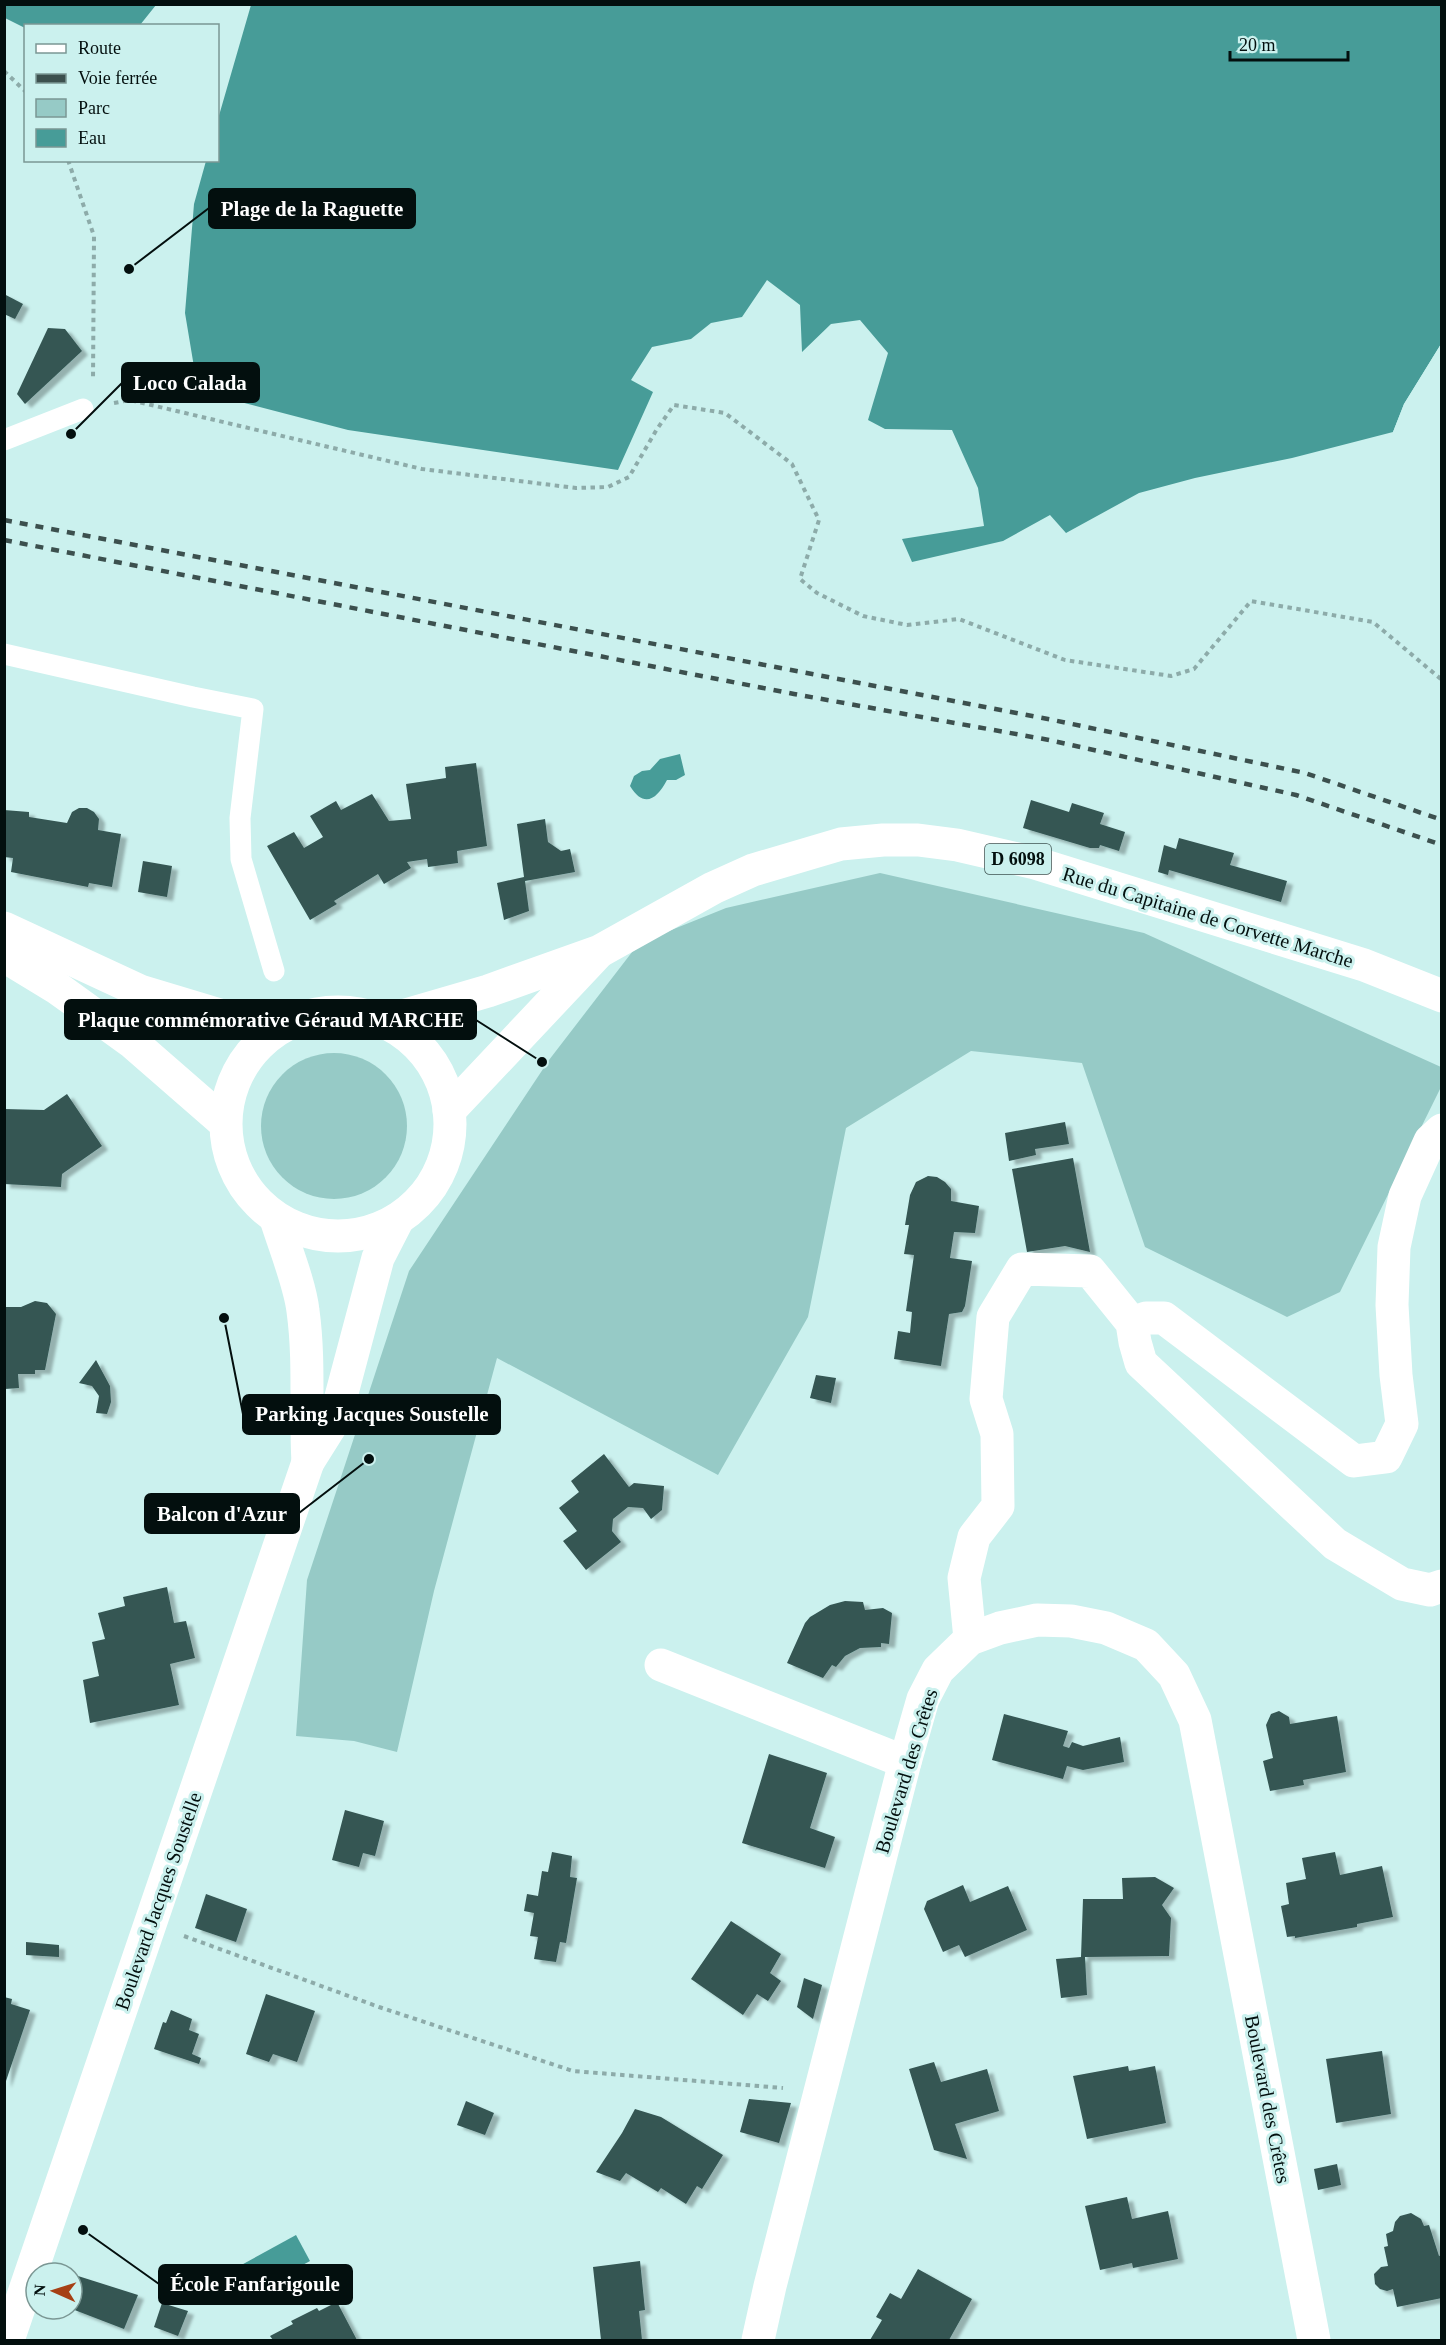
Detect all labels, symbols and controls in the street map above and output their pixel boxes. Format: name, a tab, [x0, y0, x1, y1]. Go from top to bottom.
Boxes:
legend	[24, 24, 219, 162]
scale bar	[1230, 24, 1348, 62]
text: 20 m	[1239, 35, 1276, 55]
text: Route	[78, 38, 121, 58]
text: Voie ferrée	[78, 68, 157, 88]
text: Parc	[78, 98, 110, 118]
text: Eau	[78, 128, 106, 148]
callout: Plage de la Raguette	[209, 189, 415, 228]
text: Plage de la Raguette	[221, 197, 403, 221]
callout: Loco Calada	[122, 363, 259, 402]
text: Loco Calada	[133, 371, 247, 395]
road number: D 6098	[985, 844, 1051, 874]
street label: Rue du Capitaine de Corvette Marche	[1060, 862, 1356, 973]
callout: Plaque commémorative Géraud MARCHE	[65, 1000, 476, 1039]
text: Plaque commémorative Géraud MARCHE	[78, 1008, 464, 1032]
callout: Parking Jacques Soustelle	[243, 1395, 500, 1434]
text: Parking Jacques Soustelle	[255, 1402, 489, 1426]
callout: Balcon d'Azur	[145, 1494, 299, 1533]
text: Balcon d'Azur	[157, 1502, 287, 1526]
street label: Boulevard des Crêtes	[870, 1686, 942, 1856]
street label: Boulevard Jacques Soustelle	[110, 1789, 207, 2013]
street label: Boulevard des Crêtes	[1241, 2013, 1295, 2185]
north arrow	[24, 2261, 84, 2321]
callout: École Fanfarigoule	[159, 2265, 352, 2304]
text: École Fanfarigoule	[170, 2272, 340, 2296]
text: N	[31, 2284, 48, 2296]

